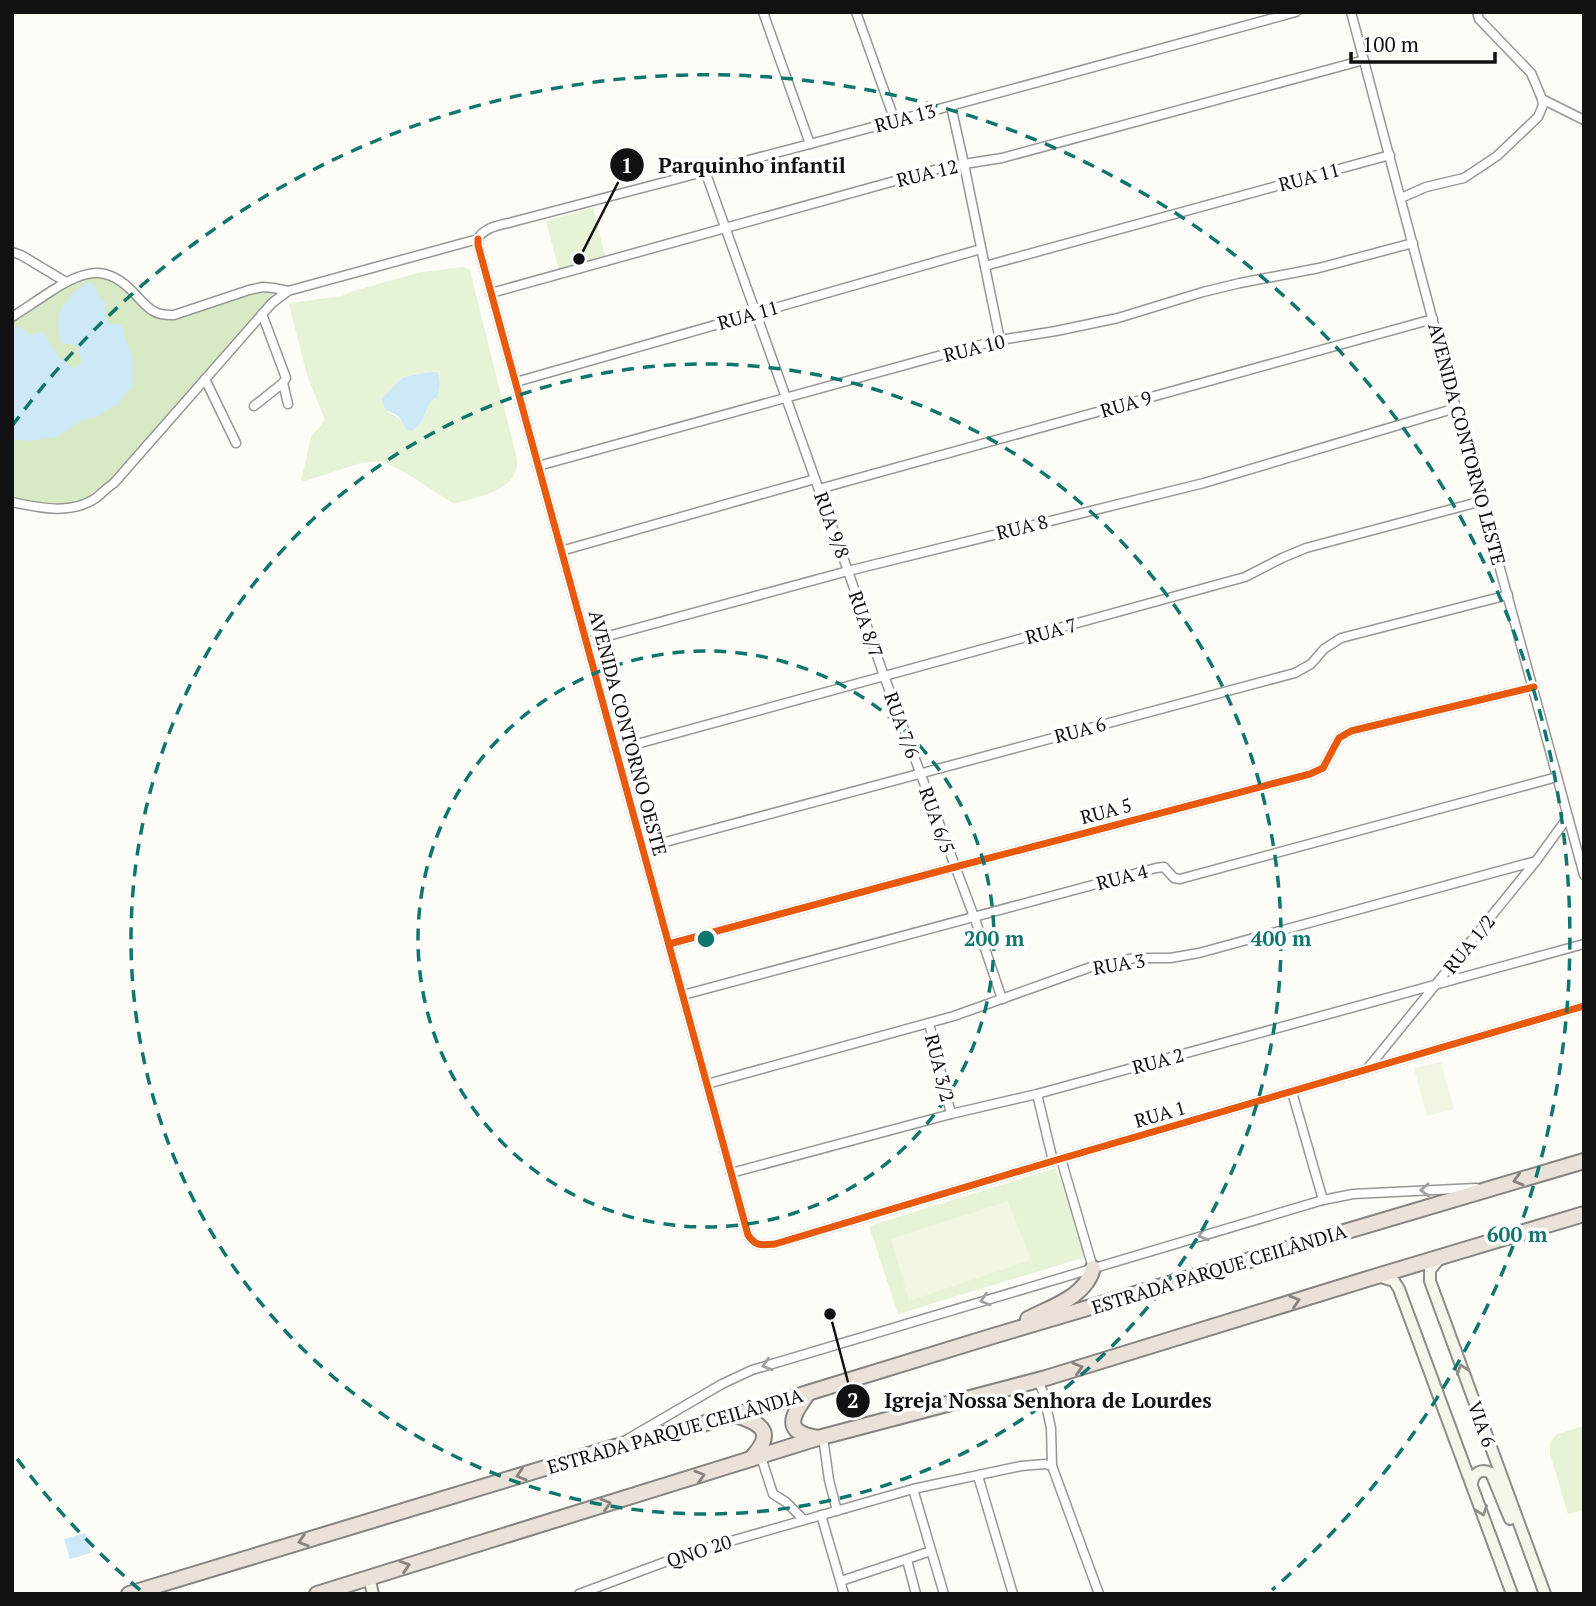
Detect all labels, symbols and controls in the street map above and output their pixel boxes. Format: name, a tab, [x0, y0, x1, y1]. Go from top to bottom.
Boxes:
scale bar	[1351, 21, 1494, 65]
text: 100 m	[1362, 30, 1419, 58]
street label: RUA 13	[872, 97, 938, 138]
callout: Parquinho infantil	[610, 144, 860, 186]
text: 1	[621, 151, 633, 179]
text: Parquinho infantil	[658, 151, 846, 179]
street label: RUA 12	[894, 153, 960, 192]
street label: RUA 11	[1276, 156, 1342, 197]
street label: RUA 11	[714, 294, 781, 335]
street label: AVENIDA CONTORNO LESTE	[1423, 320, 1512, 568]
street label: RUA 10	[941, 328, 1007, 367]
street label: RUA 9	[1097, 384, 1154, 423]
street label: RUA 9/8	[809, 488, 856, 561]
street label: RUA 8	[994, 508, 1050, 545]
street label: RUA 8/7	[843, 587, 890, 660]
street label: AVENIDA CONTORNO OESTE	[584, 607, 673, 858]
street label: RUA 7	[1022, 612, 1079, 649]
street label: RUA 7/6	[879, 688, 926, 761]
street label: RUA 6	[1051, 711, 1108, 748]
street label: RUA 6/5	[914, 783, 961, 856]
street label: RUA 5	[1077, 792, 1134, 829]
street label: RUA 4	[1093, 857, 1151, 895]
street label: RUA 1/2	[1437, 909, 1500, 978]
text: 200 m	[964, 924, 1025, 952]
text: 400 m	[1251, 924, 1312, 952]
centre of rings	[694, 927, 718, 951]
street label: RUA 3	[1091, 947, 1147, 980]
street label: RUA 3/2	[920, 1031, 961, 1104]
street label: RUA 2	[1129, 1042, 1186, 1079]
street label: RUA 1	[1131, 1094, 1188, 1133]
one-way arrow	[1513, 1172, 1525, 1187]
one-way arrow	[1419, 1183, 1430, 1198]
street label: ESTRADA PARQUE CEILÂNDIA	[1088, 1218, 1349, 1319]
text: 600 m	[1487, 1220, 1548, 1248]
one-way arrow	[1198, 1227, 1210, 1242]
one-way arrow	[980, 1292, 992, 1307]
one-way arrow	[1289, 1295, 1301, 1309]
one-way arrow	[762, 1357, 774, 1372]
one-way arrow	[1071, 1362, 1084, 1376]
one-way arrow	[1456, 1363, 1470, 1375]
callout: Igreja Nossa Senhora de Lourdes	[835, 1380, 1226, 1422]
street label: ESTRADA PARQUE CEILÂNDIA	[544, 1382, 806, 1479]
text: 2	[847, 1386, 859, 1414]
text: Igreja Nossa Senhora de Lourdes	[884, 1386, 1212, 1414]
street label: VIA 6	[1463, 1397, 1502, 1450]
one-way arrow	[515, 1467, 527, 1482]
one-way arrow	[693, 1469, 705, 1484]
one-way arrow	[600, 1498, 612, 1513]
one-way arrow	[1473, 1505, 1487, 1517]
street label: QNO 20	[663, 1528, 735, 1573]
one-way arrow	[298, 1533, 310, 1548]
one-way arrow	[399, 1560, 411, 1574]

